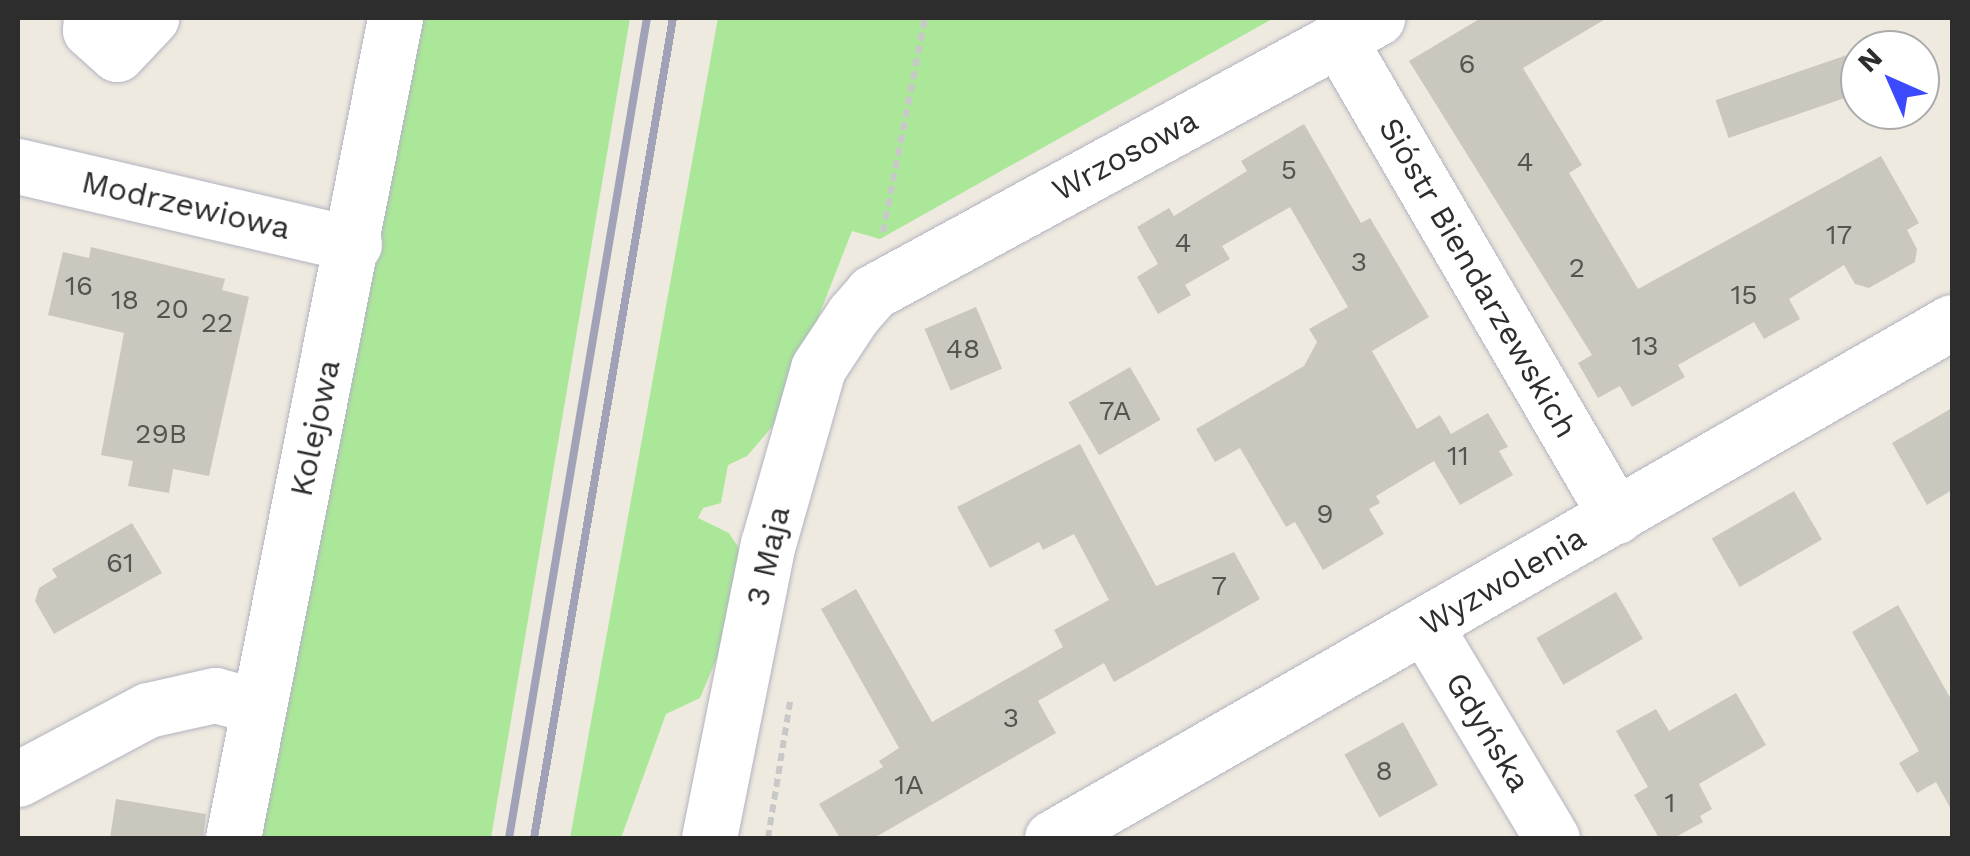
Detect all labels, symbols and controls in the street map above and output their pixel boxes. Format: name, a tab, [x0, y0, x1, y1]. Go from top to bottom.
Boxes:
north arrow	[1840, 30, 1940, 130]
text: N	[1851, 41, 1889, 79]
house number: 6	[1458, 47, 1476, 81]
street label: Wrzosowa	[1046, 101, 1204, 209]
street label: Sióstr Biendarzewskich	[1370, 111, 1586, 445]
house number: 4	[1516, 145, 1534, 179]
house number: 5	[1281, 153, 1297, 187]
street label: Modrzewiowa	[78, 162, 294, 248]
house number: 17	[1826, 218, 1852, 252]
house number: 4	[1174, 226, 1192, 260]
house number: 3	[1351, 245, 1367, 279]
house number: 2	[1569, 251, 1585, 285]
house number: 16	[65, 269, 93, 303]
house number: 15	[1730, 278, 1758, 312]
house number: 18	[111, 283, 139, 317]
house number: 20	[155, 292, 189, 326]
house number: 22	[201, 306, 233, 340]
house number: 13	[1631, 329, 1659, 363]
house number: 48	[946, 332, 980, 366]
street label: Kolejowa	[282, 356, 348, 500]
house number: 7A	[1099, 394, 1131, 428]
house number: 29B	[135, 417, 187, 451]
house number: 11	[1447, 439, 1469, 473]
house number: 9	[1316, 497, 1334, 531]
street label: 3 Maja	[738, 502, 798, 610]
street label: Wyzwolenia	[1414, 518, 1592, 644]
house number: 61	[106, 546, 134, 580]
house number: 7	[1211, 569, 1227, 603]
street label: Gdyńska	[1437, 665, 1539, 799]
house number: 3	[1003, 701, 1019, 735]
house number: 8	[1375, 754, 1393, 788]
house number: 1A	[894, 768, 924, 802]
house number: 1	[1665, 786, 1675, 820]

